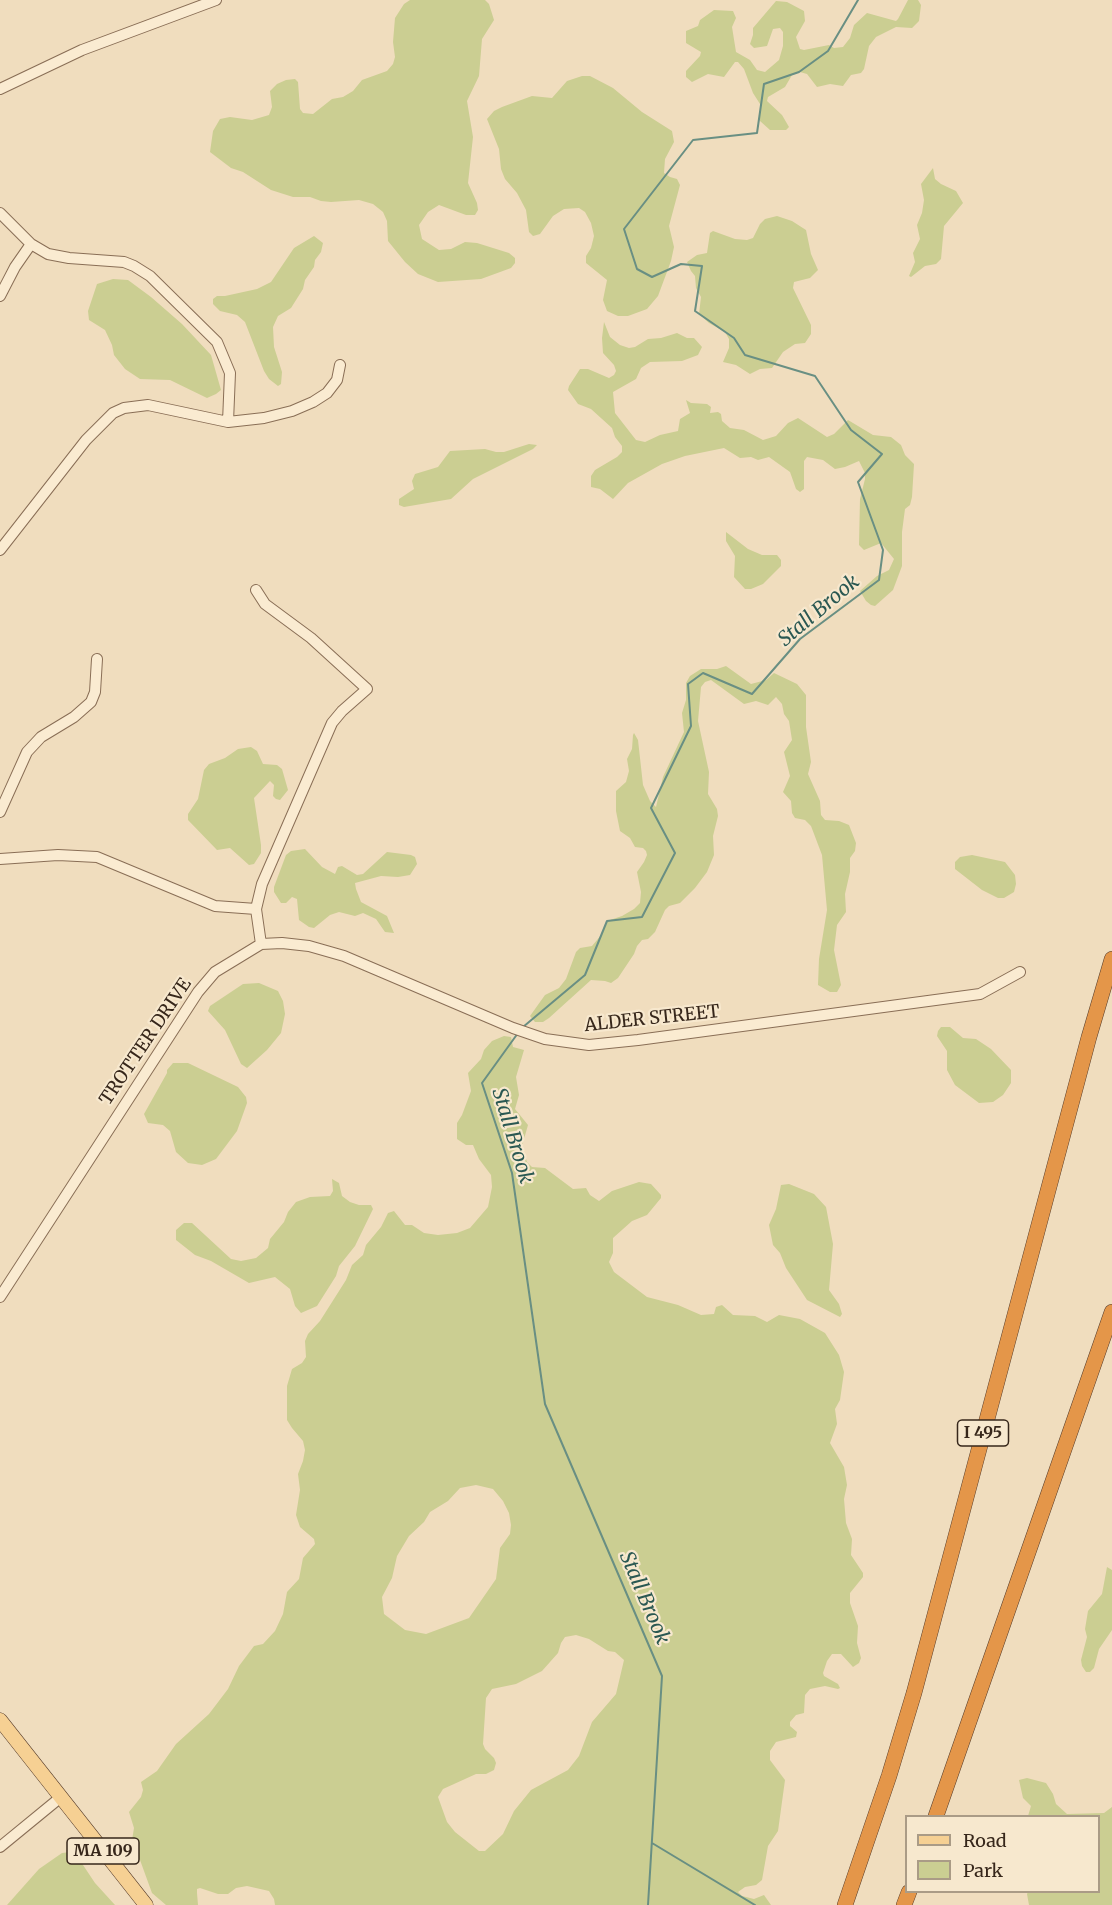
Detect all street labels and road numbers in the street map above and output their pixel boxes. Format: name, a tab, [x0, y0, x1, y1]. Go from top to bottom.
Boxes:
street label: TROTTER DRIVE	[96, 975, 196, 1109]
street label: ALDER STREET	[583, 1001, 721, 1037]
road number: I 495	[958, 1420, 1008, 1446]
road number: MA 109	[67, 1838, 139, 1864]

